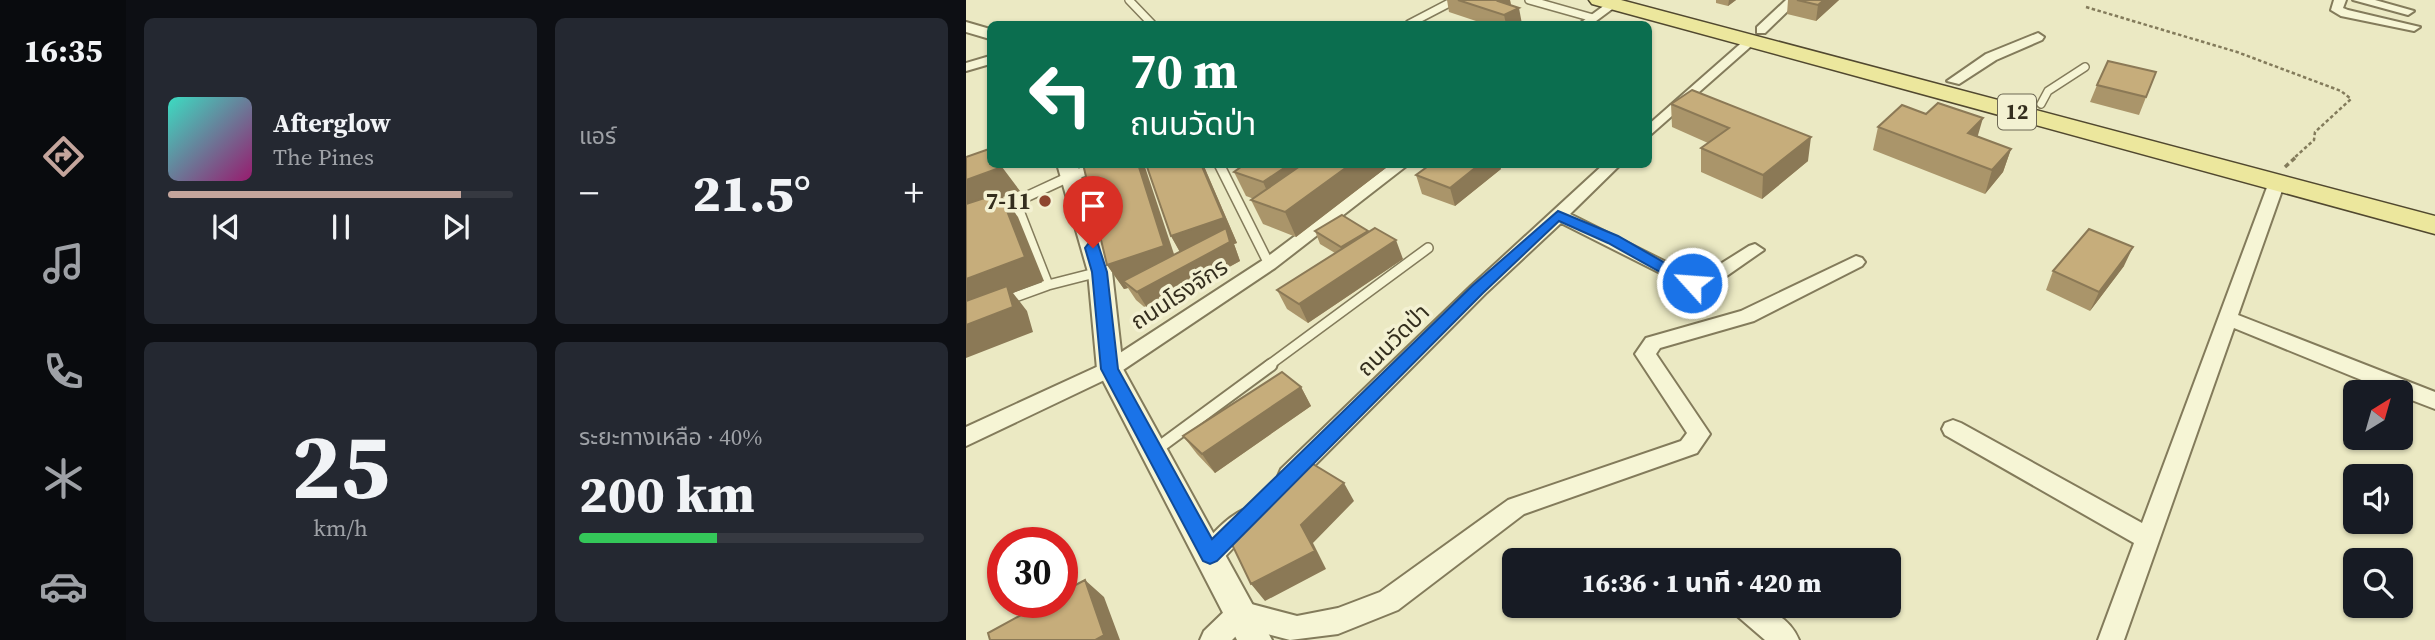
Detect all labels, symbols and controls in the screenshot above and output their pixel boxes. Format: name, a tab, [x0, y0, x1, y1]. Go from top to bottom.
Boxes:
text: 16:35	[24, 29, 102, 73]
text: 70 m	[1130, 37, 1238, 104]
icon: left	[1015, 49, 1106, 140]
road number: 12	[1998, 94, 2036, 130]
text: ถนนวัดป่า	[1130, 102, 1256, 146]
text: Afterglow	[273, 105, 391, 141]
text: แอร์	[579, 120, 616, 152]
icon: directions	[39, 132, 88, 181]
text: The Pines	[273, 141, 374, 173]
text: 21.5°	[692, 157, 811, 228]
text: −	[579, 167, 599, 219]
text: +	[904, 167, 924, 219]
pin	[1063, 176, 1123, 248]
place label: 7-11	[986, 185, 1031, 217]
icon: arrive	[1074, 187, 1112, 225]
marker: 7-11	[1037, 193, 1053, 209]
icon: previous	[207, 208, 245, 246]
icon: pause	[322, 208, 360, 246]
icon: next	[437, 208, 475, 246]
icon: music	[39, 239, 88, 288]
position arrow	[1655, 246, 1729, 320]
street label: ถนนโรงจักร	[1124, 251, 1234, 337]
street label: ถนนวัดป่า	[1350, 297, 1436, 383]
icon: phone	[39, 347, 88, 396]
north arrow	[2343, 380, 2413, 450]
map controls	[2343, 380, 2413, 618]
text: 25	[291, 404, 390, 528]
text: ระยะทางเหลือ · 40%	[579, 421, 763, 453]
icon: climate	[39, 454, 88, 503]
text: 200 km	[579, 458, 755, 529]
button: sound	[2343, 464, 2413, 534]
text: km/h	[313, 512, 368, 544]
speed limit sign: 30	[987, 527, 1078, 618]
button: search	[2343, 548, 2413, 618]
icon: car	[39, 562, 88, 611]
text: 16:36 · 1 นาที · 420 m	[1581, 565, 1822, 601]

